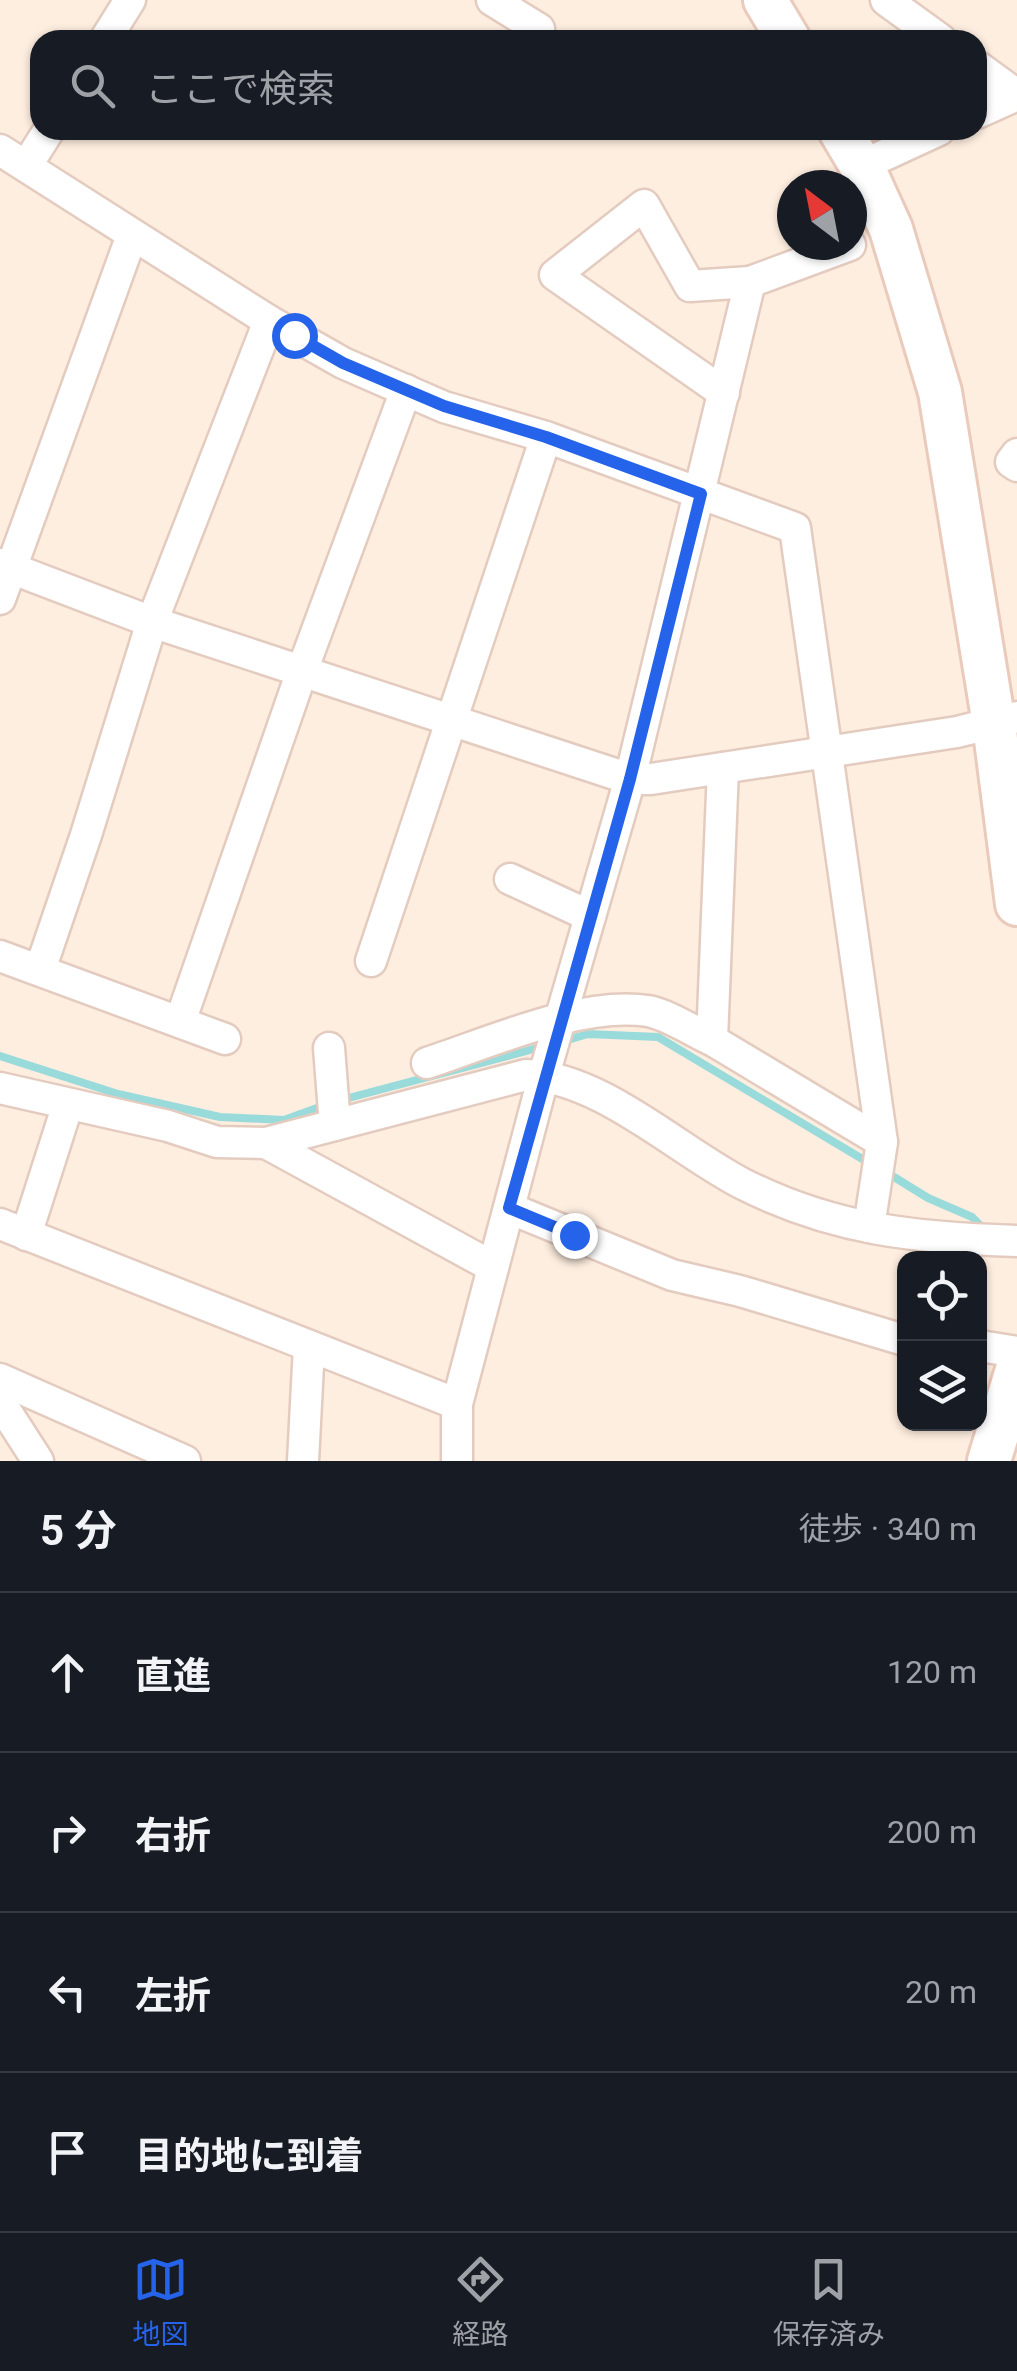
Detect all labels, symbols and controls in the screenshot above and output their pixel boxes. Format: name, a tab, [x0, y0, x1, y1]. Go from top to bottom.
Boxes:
search box	[30, 30, 987, 140]
icon: search	[65, 58, 120, 113]
text: ここで検索	[145, 67, 335, 111]
north arrow	[777, 170, 867, 260]
route start	[272, 313, 318, 359]
route end	[552, 1213, 598, 1259]
map controls	[897, 1251, 987, 1431]
button: locate	[897, 1251, 987, 1341]
button: layers	[897, 1341, 987, 1431]
text: 5 分	[40, 1506, 117, 1555]
text: 徒歩 · 340 m	[799, 1510, 977, 1548]
icon: ahead	[40, 1645, 95, 1700]
text: 120 m	[887, 1653, 977, 1691]
text: 直進	[135, 1654, 211, 1698]
icon: right	[40, 1805, 95, 1860]
text: 200 m	[887, 1813, 977, 1851]
text: 右折	[135, 1814, 211, 1858]
icon: left	[40, 1965, 95, 2020]
text: 20 m	[905, 1973, 977, 2011]
text: 左折	[135, 1974, 211, 2018]
icon: arrive	[40, 2125, 95, 2180]
text: 目的地に到着	[135, 2134, 363, 2178]
tab: 地図	[132, 2252, 188, 2352]
tab: 経路	[452, 2252, 509, 2352]
tab: 保存済み	[773, 2252, 885, 2352]

